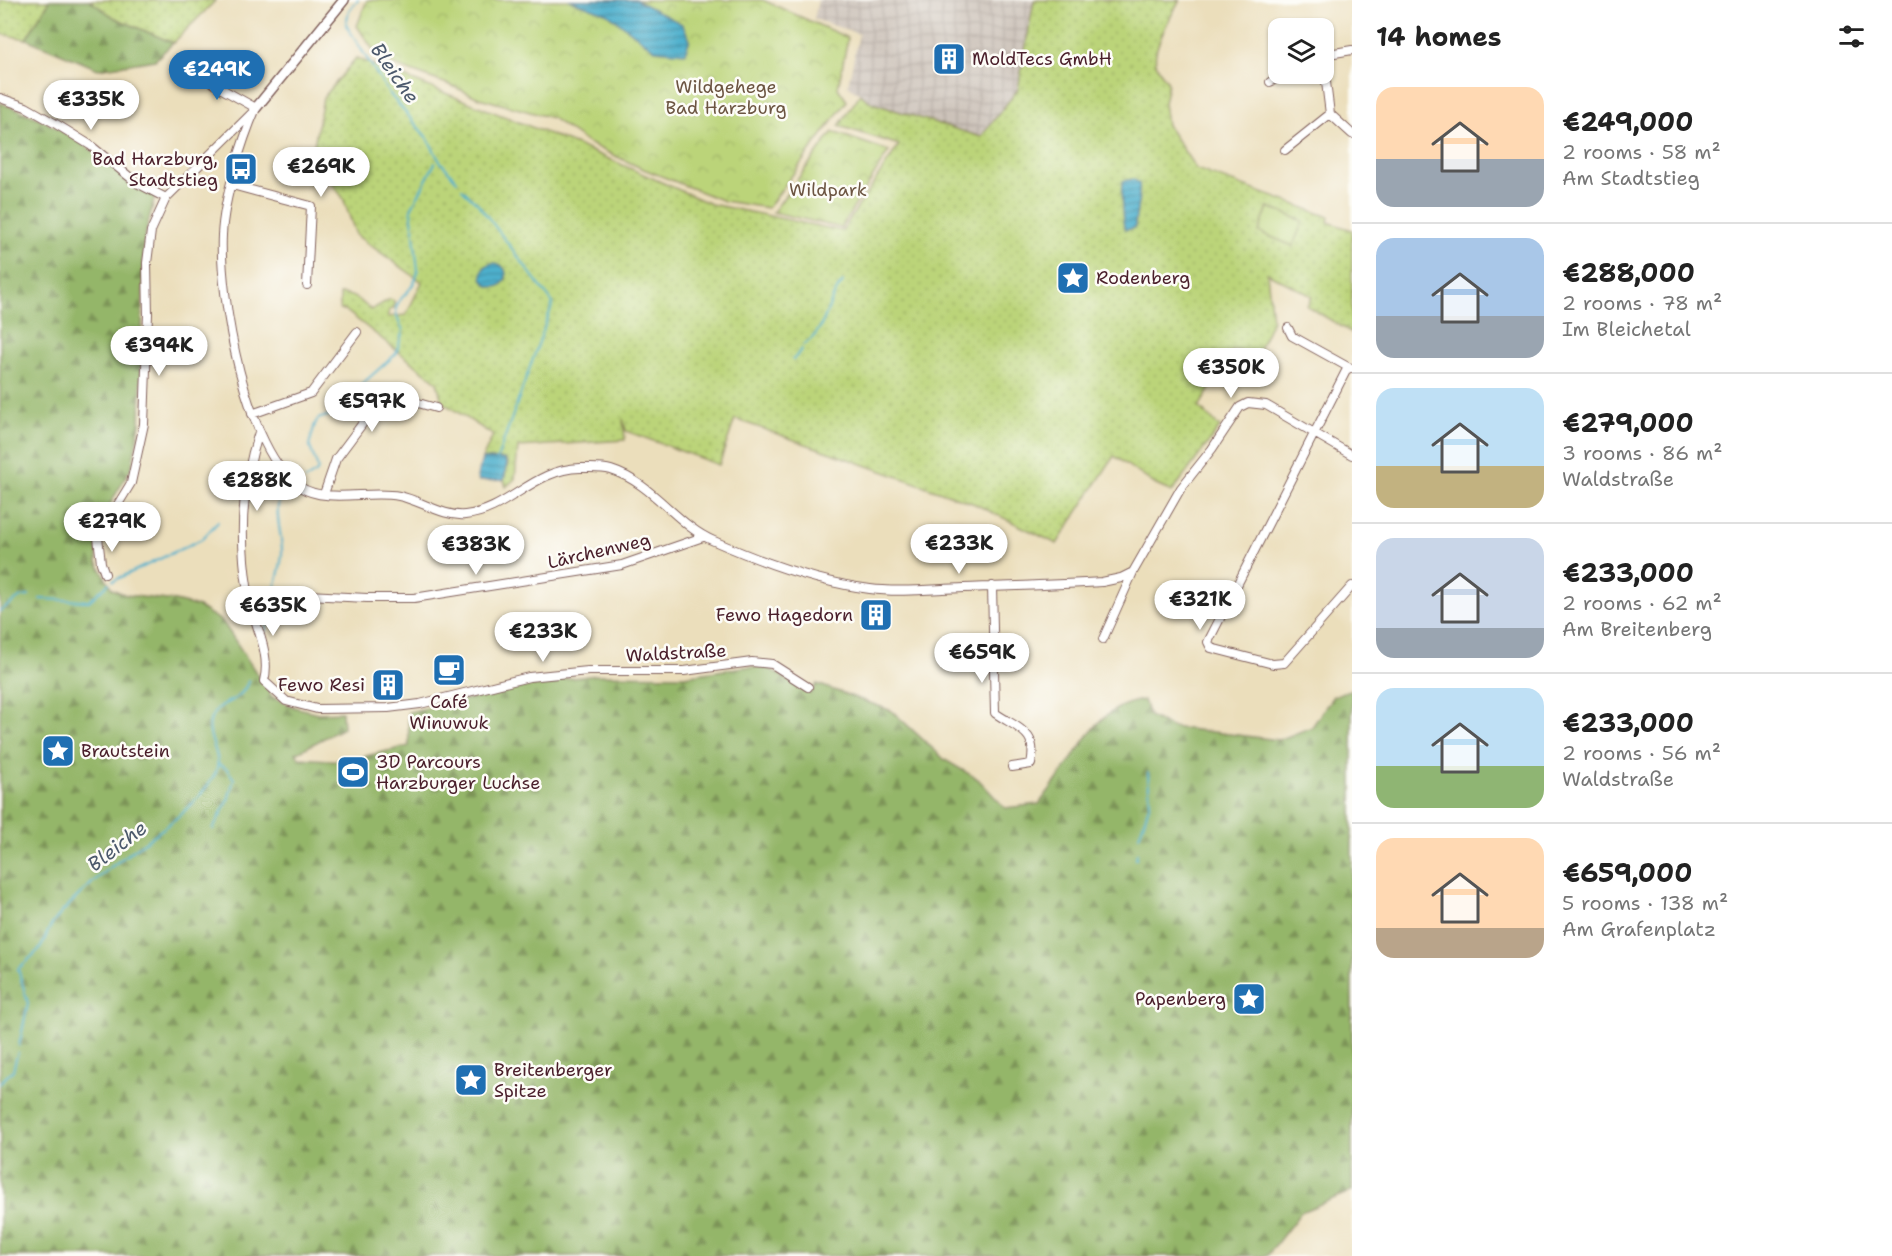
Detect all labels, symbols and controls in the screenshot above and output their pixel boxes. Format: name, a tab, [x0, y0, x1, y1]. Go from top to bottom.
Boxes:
map controls	[1268, 18, 1334, 84]
button: layers	[1268, 18, 1334, 84]
text: 14 homes	[1376, 19, 1502, 54]
icon: filters	[1835, 20, 1868, 53]
water label: Bleiche	[365, 38, 425, 108]
building icon: MoldTecs GmbH	[931, 41, 967, 77]
place label: MoldTecs GmbH	[972, 47, 1112, 71]
pin: €249K	[175, 50, 259, 101]
text: €249K	[183, 56, 251, 82]
park label: Wildgehege Bad Harzburg	[666, 75, 786, 120]
pin: €335K	[49, 80, 133, 131]
text: €335K	[57, 86, 125, 112]
text: €249,000	[1562, 104, 1693, 139]
icon: home	[1424, 111, 1496, 183]
text: 2 rooms · 58 m²	[1562, 139, 1721, 165]
place label: Bad Harzburg, Stadtstieg	[92, 147, 218, 192]
pin: €269K	[279, 147, 363, 198]
bus stop icon: Bad Harzburg, Stadtstieg	[223, 151, 259, 187]
text: €269K	[287, 153, 355, 179]
text: Am Stadtstieg	[1562, 165, 1700, 191]
park label: Wildpark	[789, 178, 867, 202]
text: €288,000	[1562, 255, 1695, 290]
place icon: Rodenberg	[1055, 260, 1091, 296]
icon: home	[1424, 262, 1496, 334]
place label: Rodenberg	[1096, 266, 1190, 290]
text: 2 rooms · 78 m²	[1562, 290, 1722, 316]
text: Im Bleichetal	[1562, 316, 1691, 342]
pin: €394K	[117, 326, 201, 377]
text: €394K	[125, 332, 193, 358]
pin: €350K	[1189, 348, 1273, 399]
text: €350K	[1197, 354, 1265, 380]
pin: €597K	[330, 382, 414, 433]
text: €597K	[338, 388, 406, 414]
text: €279,000	[1562, 405, 1694, 440]
icon: home	[1424, 412, 1496, 484]
text: 3 rooms · 86 m²	[1562, 440, 1722, 466]
pin: €288K	[215, 461, 299, 512]
text: Waldstraße	[1562, 466, 1674, 492]
text: €288K	[222, 467, 292, 493]
pin: €279K	[70, 502, 154, 553]
text: €279K	[78, 508, 146, 534]
pin: €233K	[917, 524, 1001, 575]
pin: €383K	[434, 525, 518, 576]
street label: Lärchenweg	[545, 527, 653, 575]
text: €233K	[925, 530, 993, 556]
text: €383K	[441, 531, 511, 557]
text: €233,000	[1562, 555, 1694, 590]
icon: home	[1424, 562, 1496, 634]
pin: €321K	[1158, 580, 1242, 631]
pin: €635K	[231, 586, 315, 637]
text: €321K	[1168, 586, 1232, 612]
text: 2 rooms · 62 m²	[1562, 590, 1722, 616]
text: €635K	[239, 592, 307, 618]
building icon: Fewo Hagedorn	[858, 597, 894, 633]
place label: Fewo Hagedorn	[716, 603, 853, 627]
pin: €233K	[501, 612, 585, 663]
text: Am Breitenberg	[1562, 616, 1712, 642]
text: €233K	[509, 618, 577, 644]
pin: €659K	[940, 633, 1024, 684]
street label: Waldstraße	[625, 638, 727, 668]
text: €659K	[948, 639, 1016, 665]
cafe icon: Café Winuwuk	[431, 652, 467, 688]
building icon: Fewo Resi	[370, 667, 406, 703]
place label: Fewo Resi	[278, 673, 365, 697]
place label: Café Winuwuk	[409, 690, 489, 735]
text: €233,000	[1562, 705, 1694, 740]
icon: home	[1424, 712, 1496, 784]
place icon: Brautstein	[40, 733, 76, 769]
place label: Brautstein	[81, 739, 170, 763]
text: 2 rooms · 56 m²	[1562, 740, 1721, 766]
place label: 3D Parcours Harzburger Luchse	[376, 750, 540, 795]
sports icon: 3D Parcours Harzburger Luchse	[335, 754, 371, 790]
text: Waldstraße	[1562, 766, 1674, 792]
water label: Bleiche	[82, 815, 152, 877]
text: €659,000	[1562, 855, 1692, 890]
icon: home	[1424, 862, 1496, 934]
text: 5 rooms · 138 m²	[1562, 890, 1728, 916]
text: Am Grafenplatz	[1562, 916, 1716, 942]
place icon: Papenberg	[1231, 981, 1267, 1017]
place label: Papenberg	[1135, 987, 1226, 1011]
place label: Breitenberger Spitze	[494, 1058, 613, 1103]
place icon: Breitenberger Spitze	[453, 1062, 489, 1098]

